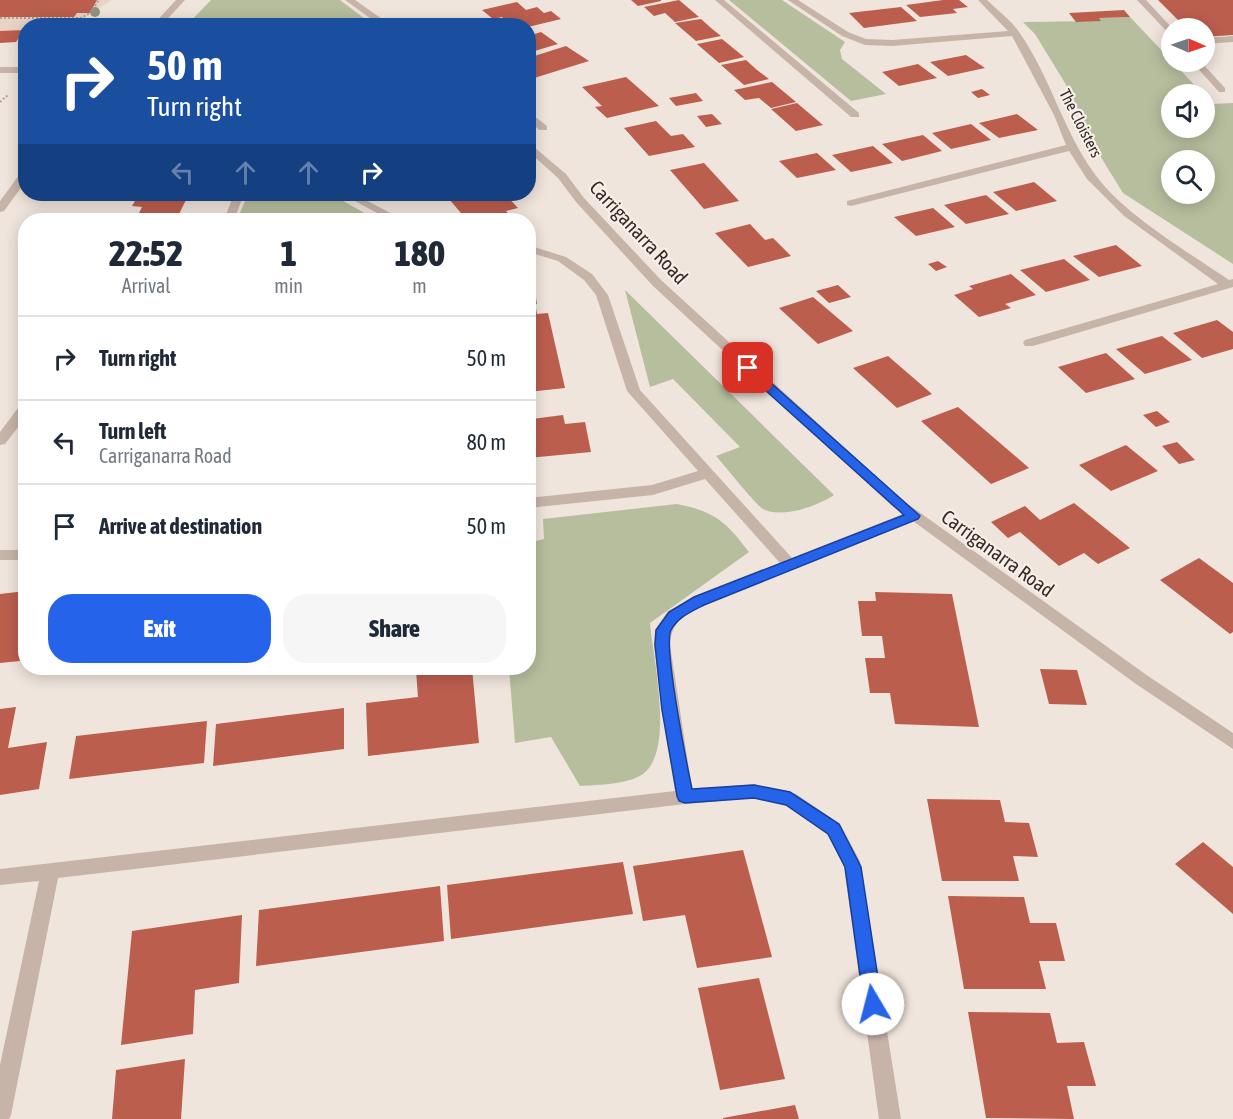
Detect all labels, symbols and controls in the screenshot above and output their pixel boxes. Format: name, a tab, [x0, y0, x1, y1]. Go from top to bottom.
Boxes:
north arrow	[1161, 18, 1215, 72]
map controls	[1161, 18, 1215, 204]
text: 50 m	[147, 41, 222, 89]
icon: right	[48, 42, 126, 120]
button: sound	[1161, 84, 1215, 138]
street label: The Cloisters	[1056, 86, 1106, 160]
text: Turn right	[147, 91, 242, 122]
button: search	[1161, 150, 1215, 204]
icon: left	[166, 156, 199, 189]
icon: ahead	[229, 156, 262, 189]
icon: ahead	[292, 156, 325, 189]
icon: right	[355, 156, 388, 189]
street label: Carriganarra Road	[585, 176, 693, 288]
text: 22:52	[109, 232, 183, 274]
text: 1	[280, 232, 297, 274]
text: 180	[394, 232, 445, 274]
text: Arrival	[122, 274, 171, 297]
text: min	[274, 274, 303, 297]
text: m	[412, 274, 427, 297]
icon: right	[48, 342, 81, 375]
pin	[722, 342, 773, 393]
text: Turn right	[99, 345, 176, 371]
text: 50 m	[466, 345, 506, 371]
icon: arrive	[731, 351, 764, 384]
text: Turn left	[99, 418, 166, 444]
icon: left	[48, 426, 81, 459]
text: 80 m	[466, 429, 506, 455]
text: Carriganarra Road	[99, 444, 232, 467]
street label: Carriganarra Road	[938, 505, 1058, 601]
icon: arrive	[48, 510, 81, 543]
text: Arrive at destination	[99, 513, 262, 539]
text: 50 m	[466, 513, 506, 539]
button: Exit	[48, 594, 271, 663]
button: Share	[283, 594, 506, 663]
position arrow	[841, 972, 905, 1036]

